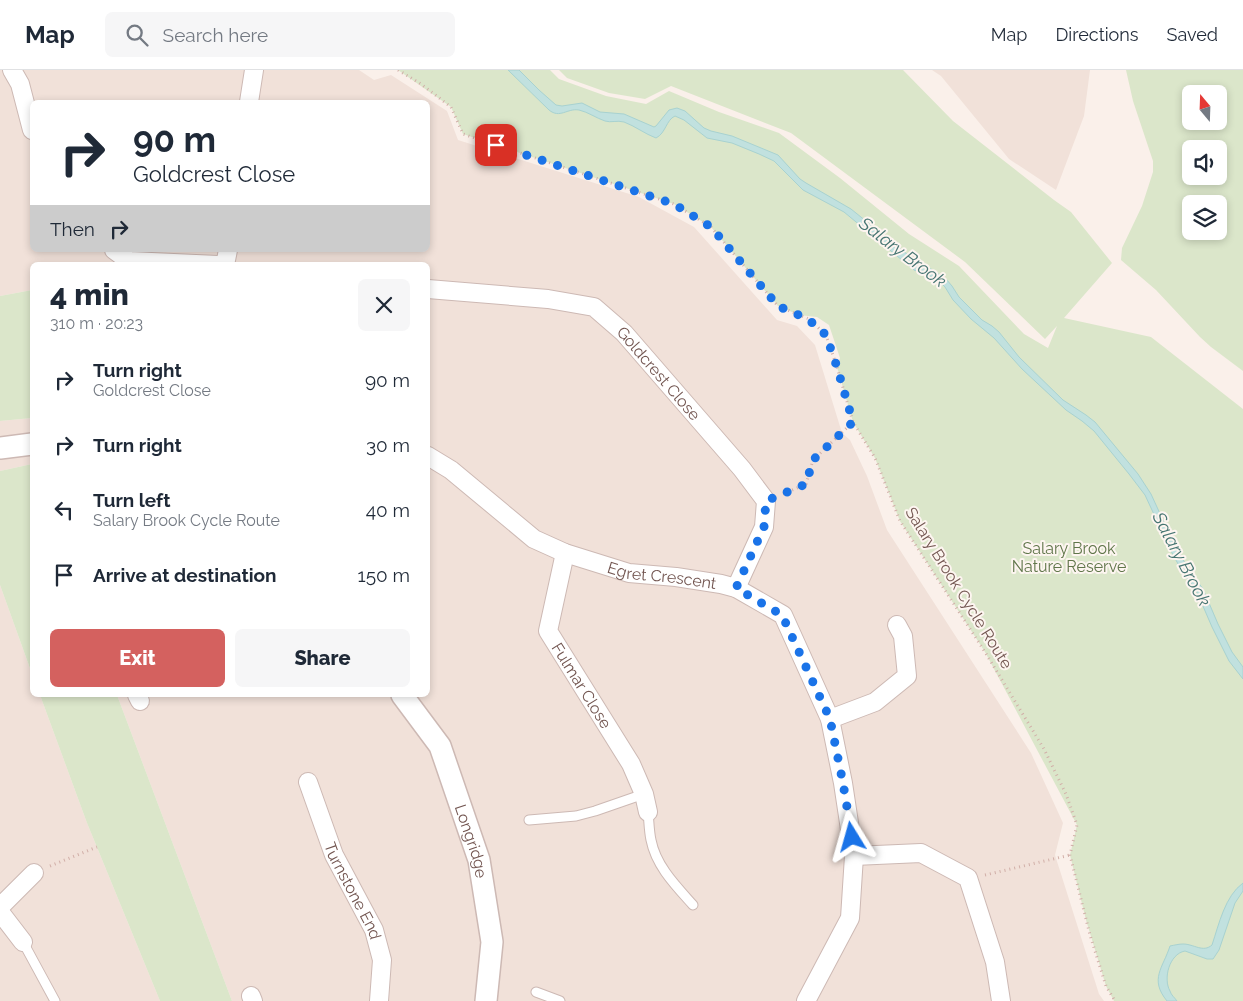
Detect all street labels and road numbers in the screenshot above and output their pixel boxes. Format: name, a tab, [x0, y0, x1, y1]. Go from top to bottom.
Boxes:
street label: Goldcrest Close	[613, 322, 705, 424]
street label: Salary Brook Cycle Route	[901, 504, 1017, 672]
street label: Egret Crescent	[605, 557, 718, 593]
street label: Fulmar Close	[548, 639, 616, 732]
street label: Longridge	[451, 802, 491, 879]
street label: Turnstone End	[321, 839, 386, 941]

